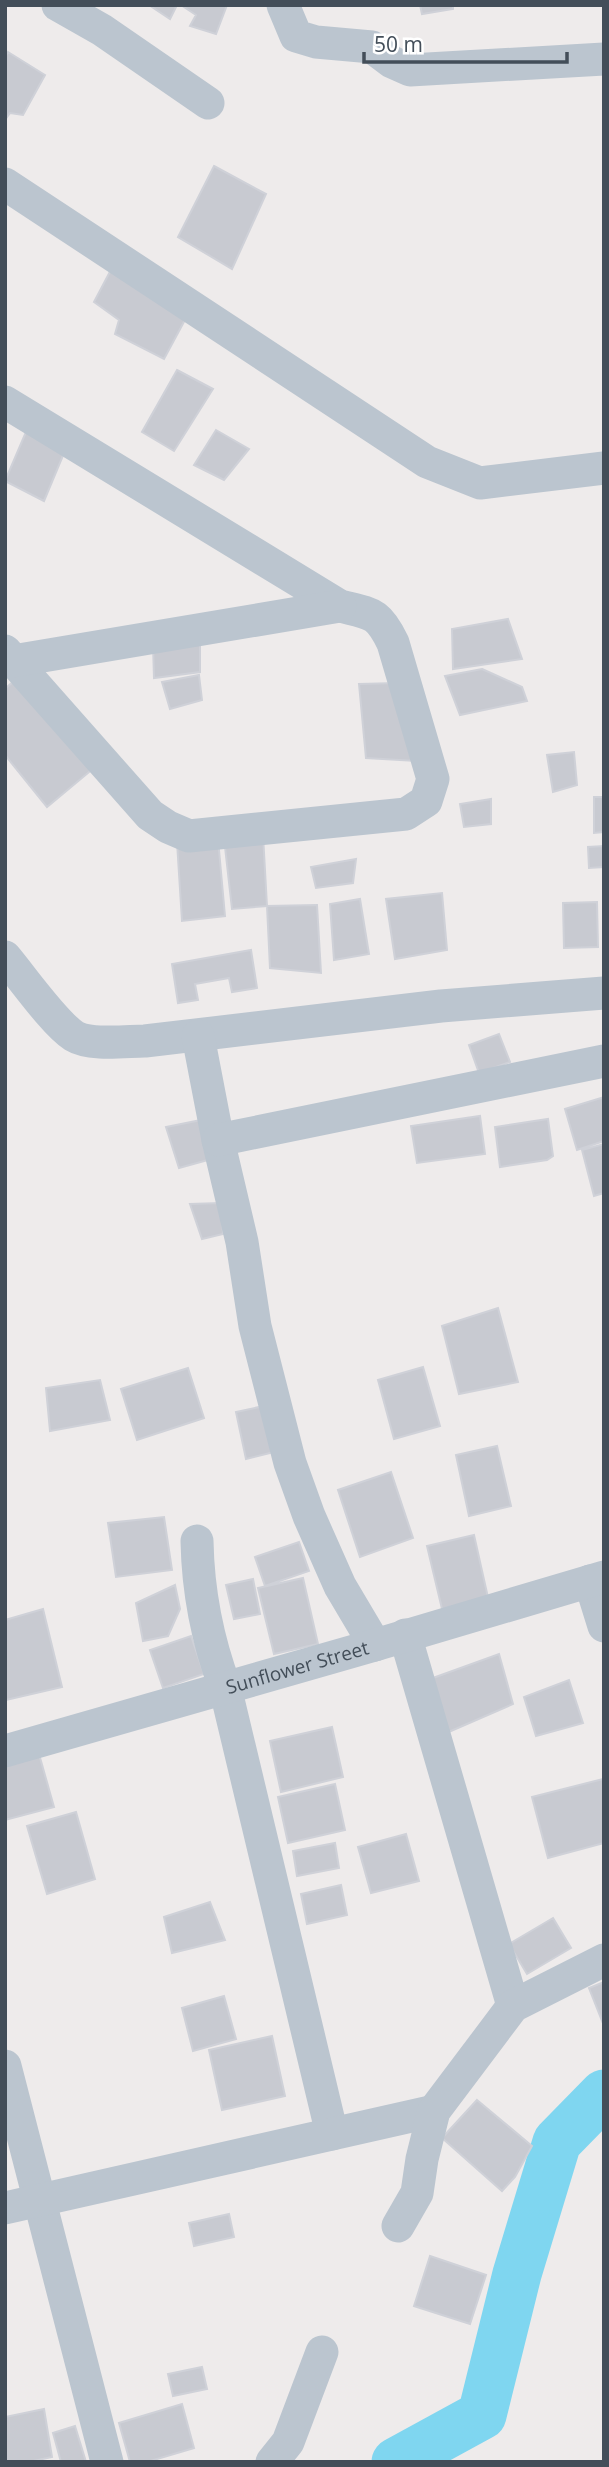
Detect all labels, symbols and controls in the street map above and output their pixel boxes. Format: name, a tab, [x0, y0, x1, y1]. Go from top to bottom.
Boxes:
scale bar	[364, 21, 567, 65]
text: 50 m	[374, 30, 423, 58]
street label: Sunflower Street	[223, 1634, 372, 1700]

